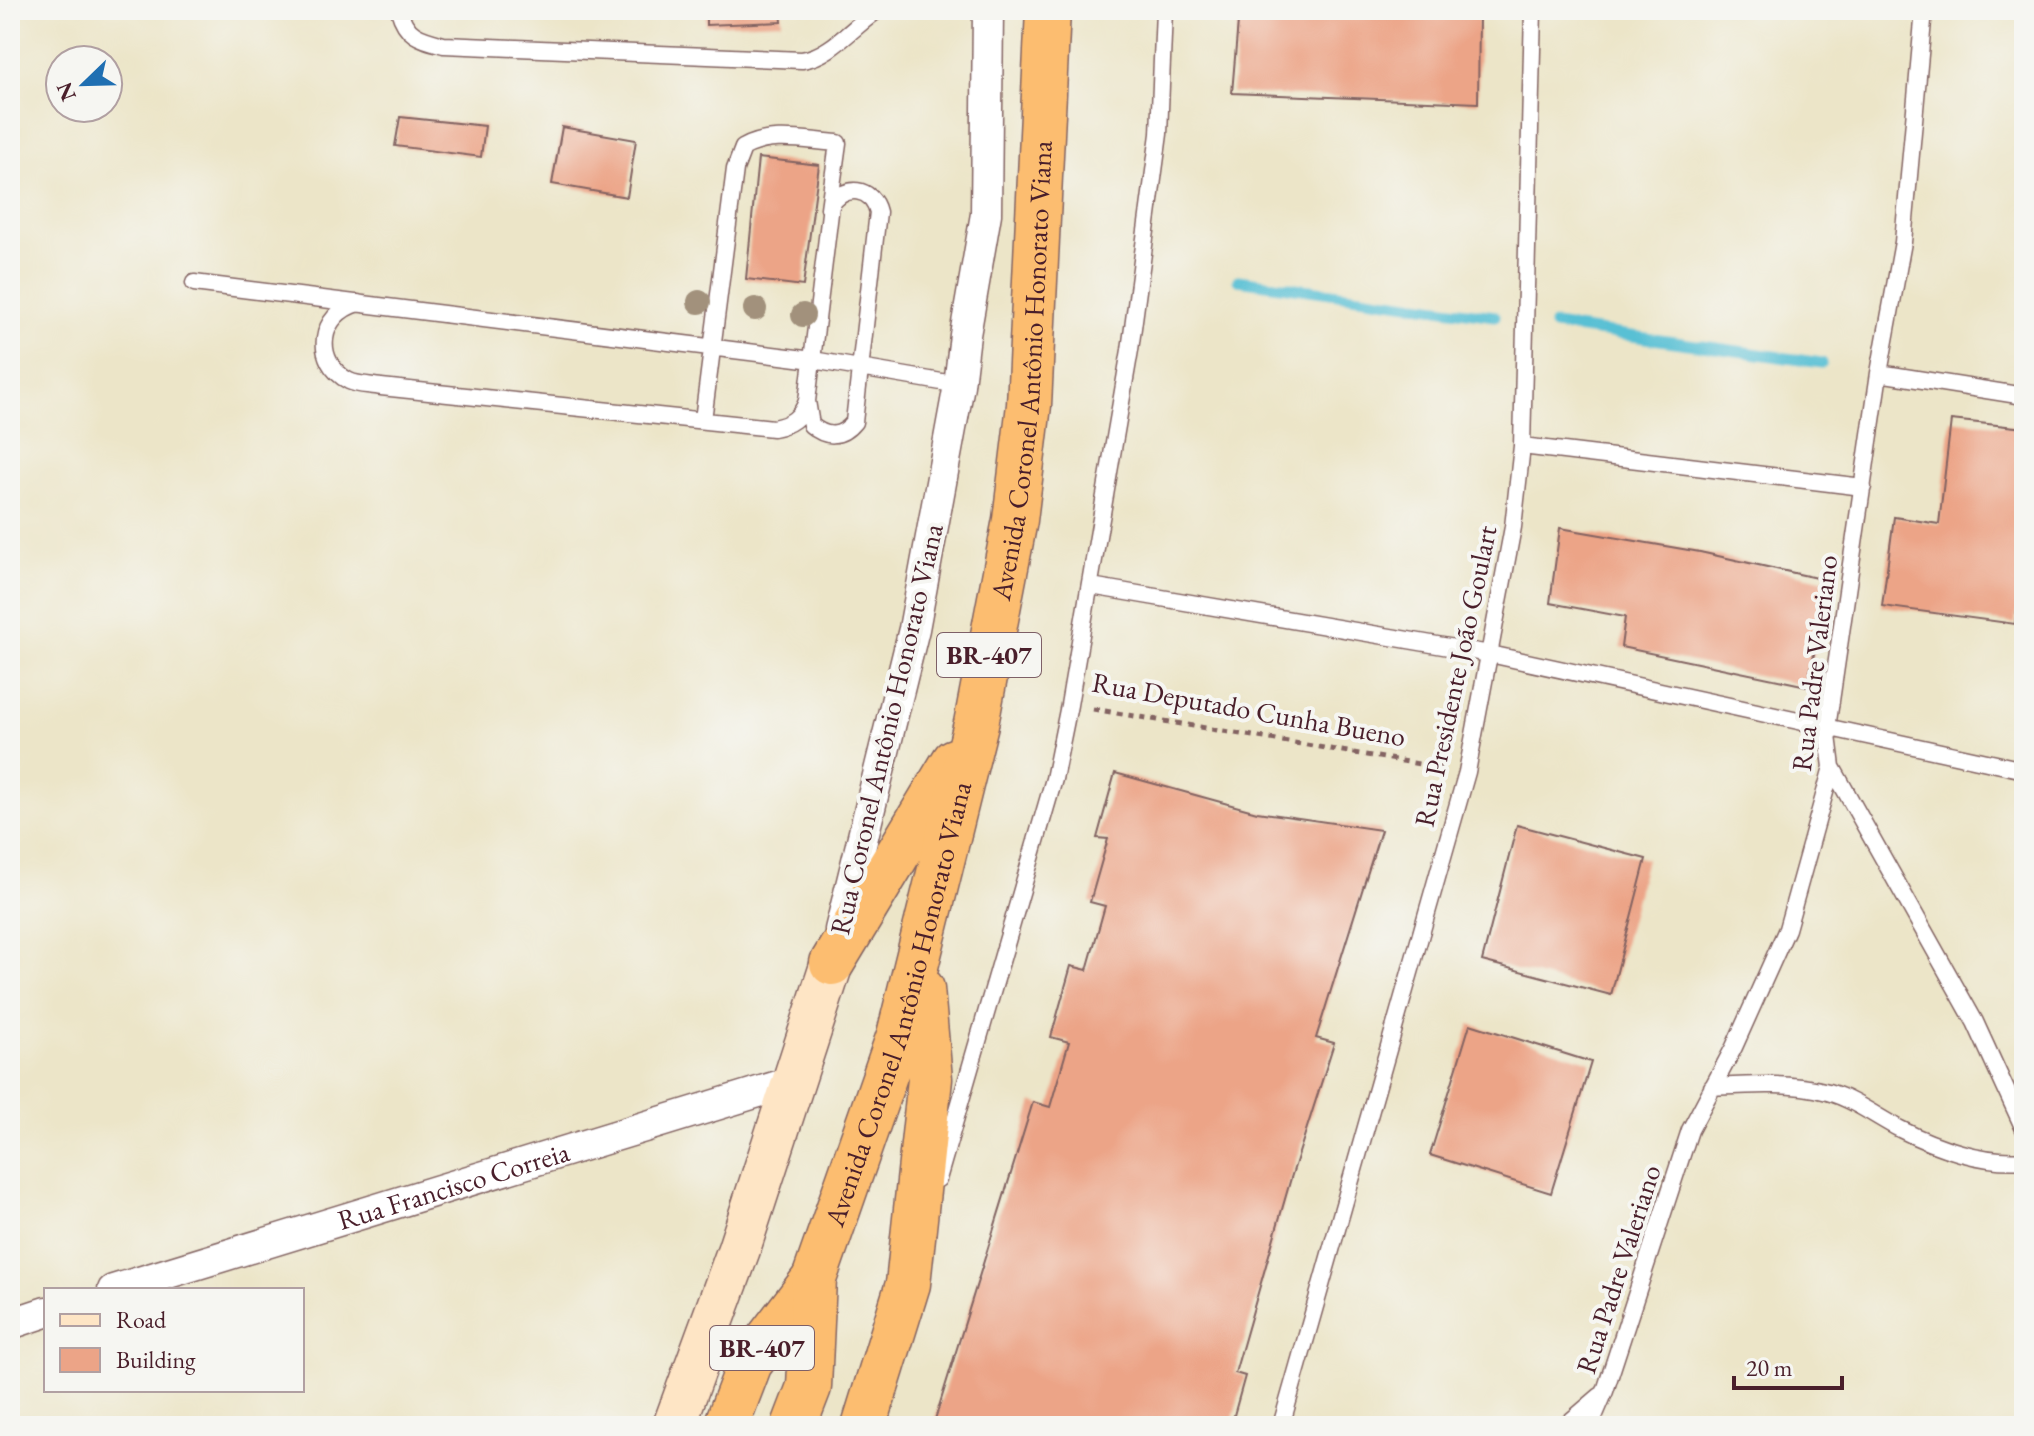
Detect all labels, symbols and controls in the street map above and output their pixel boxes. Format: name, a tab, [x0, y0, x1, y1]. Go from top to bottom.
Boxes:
north arrow	[44, 44, 124, 124]
text: N	[49, 78, 83, 105]
street label: Avenida Coronel Antônio Honorato Viana	[982, 139, 1060, 604]
street label: Rua Coronel Antônio Honorato Viana	[821, 519, 951, 938]
street label: Rua Presidente João Goulart	[1405, 522, 1505, 830]
street label: Rua Padre Valeriano	[1783, 553, 1845, 773]
road number: BR-407	[937, 633, 1041, 677]
street label: Rua Deputado Cunha Bueno	[1089, 664, 1409, 754]
street label: Avenida Coronel Antônio Honorato Viana	[815, 777, 979, 1232]
street label: Rua Francisco Correia	[333, 1133, 574, 1238]
street label: Rua Padre Valeriano	[1567, 1160, 1669, 1378]
legend	[44, 1288, 304, 1392]
text: Road	[116, 1304, 167, 1335]
road number: BR-407	[710, 1326, 814, 1370]
scale bar	[1734, 1340, 1842, 1390]
text: Building	[116, 1344, 196, 1375]
text: 20 m	[1746, 1352, 1793, 1383]

